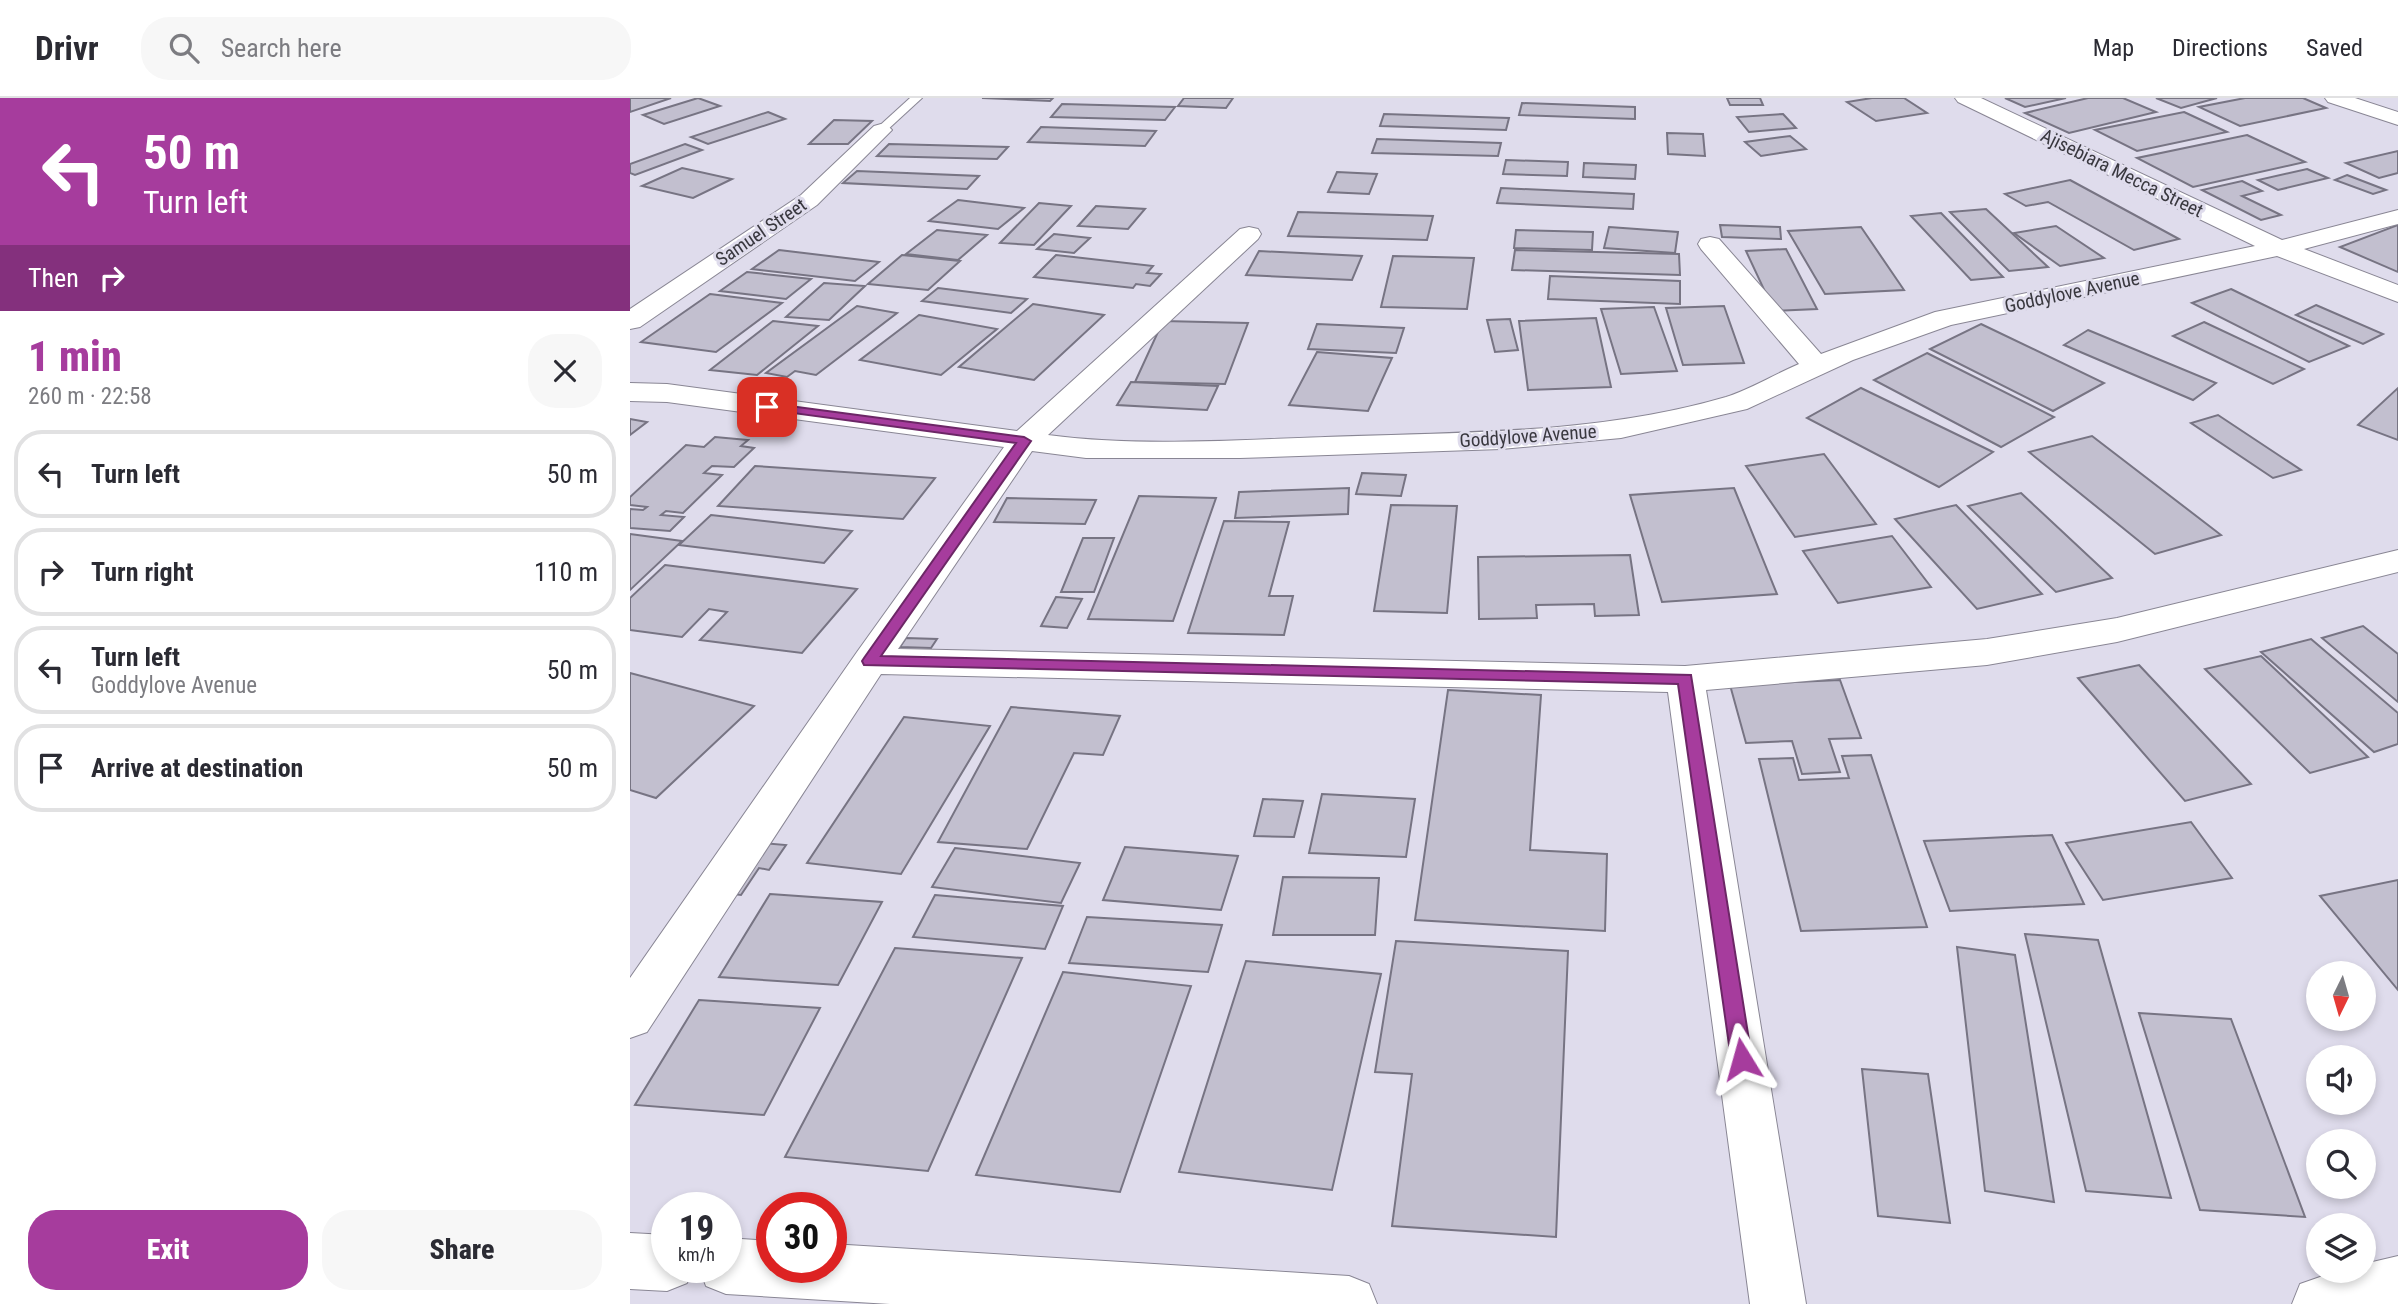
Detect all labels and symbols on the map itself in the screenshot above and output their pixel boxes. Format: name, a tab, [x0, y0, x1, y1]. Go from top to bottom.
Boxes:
street label: Ajisebiara Mecca Street	[2037, 124, 2207, 222]
street label: Samuel Street	[711, 193, 811, 271]
street label: Goddylove Avenue	[2002, 266, 2142, 318]
pin	[737, 377, 797, 437]
street label: Goddylove Avenue	[1459, 420, 1597, 452]
north arrow	[2306, 961, 2376, 1031]
position arrow	[1705, 1022, 1779, 1096]
speed limit sign: 30	[756, 1192, 847, 1283]

